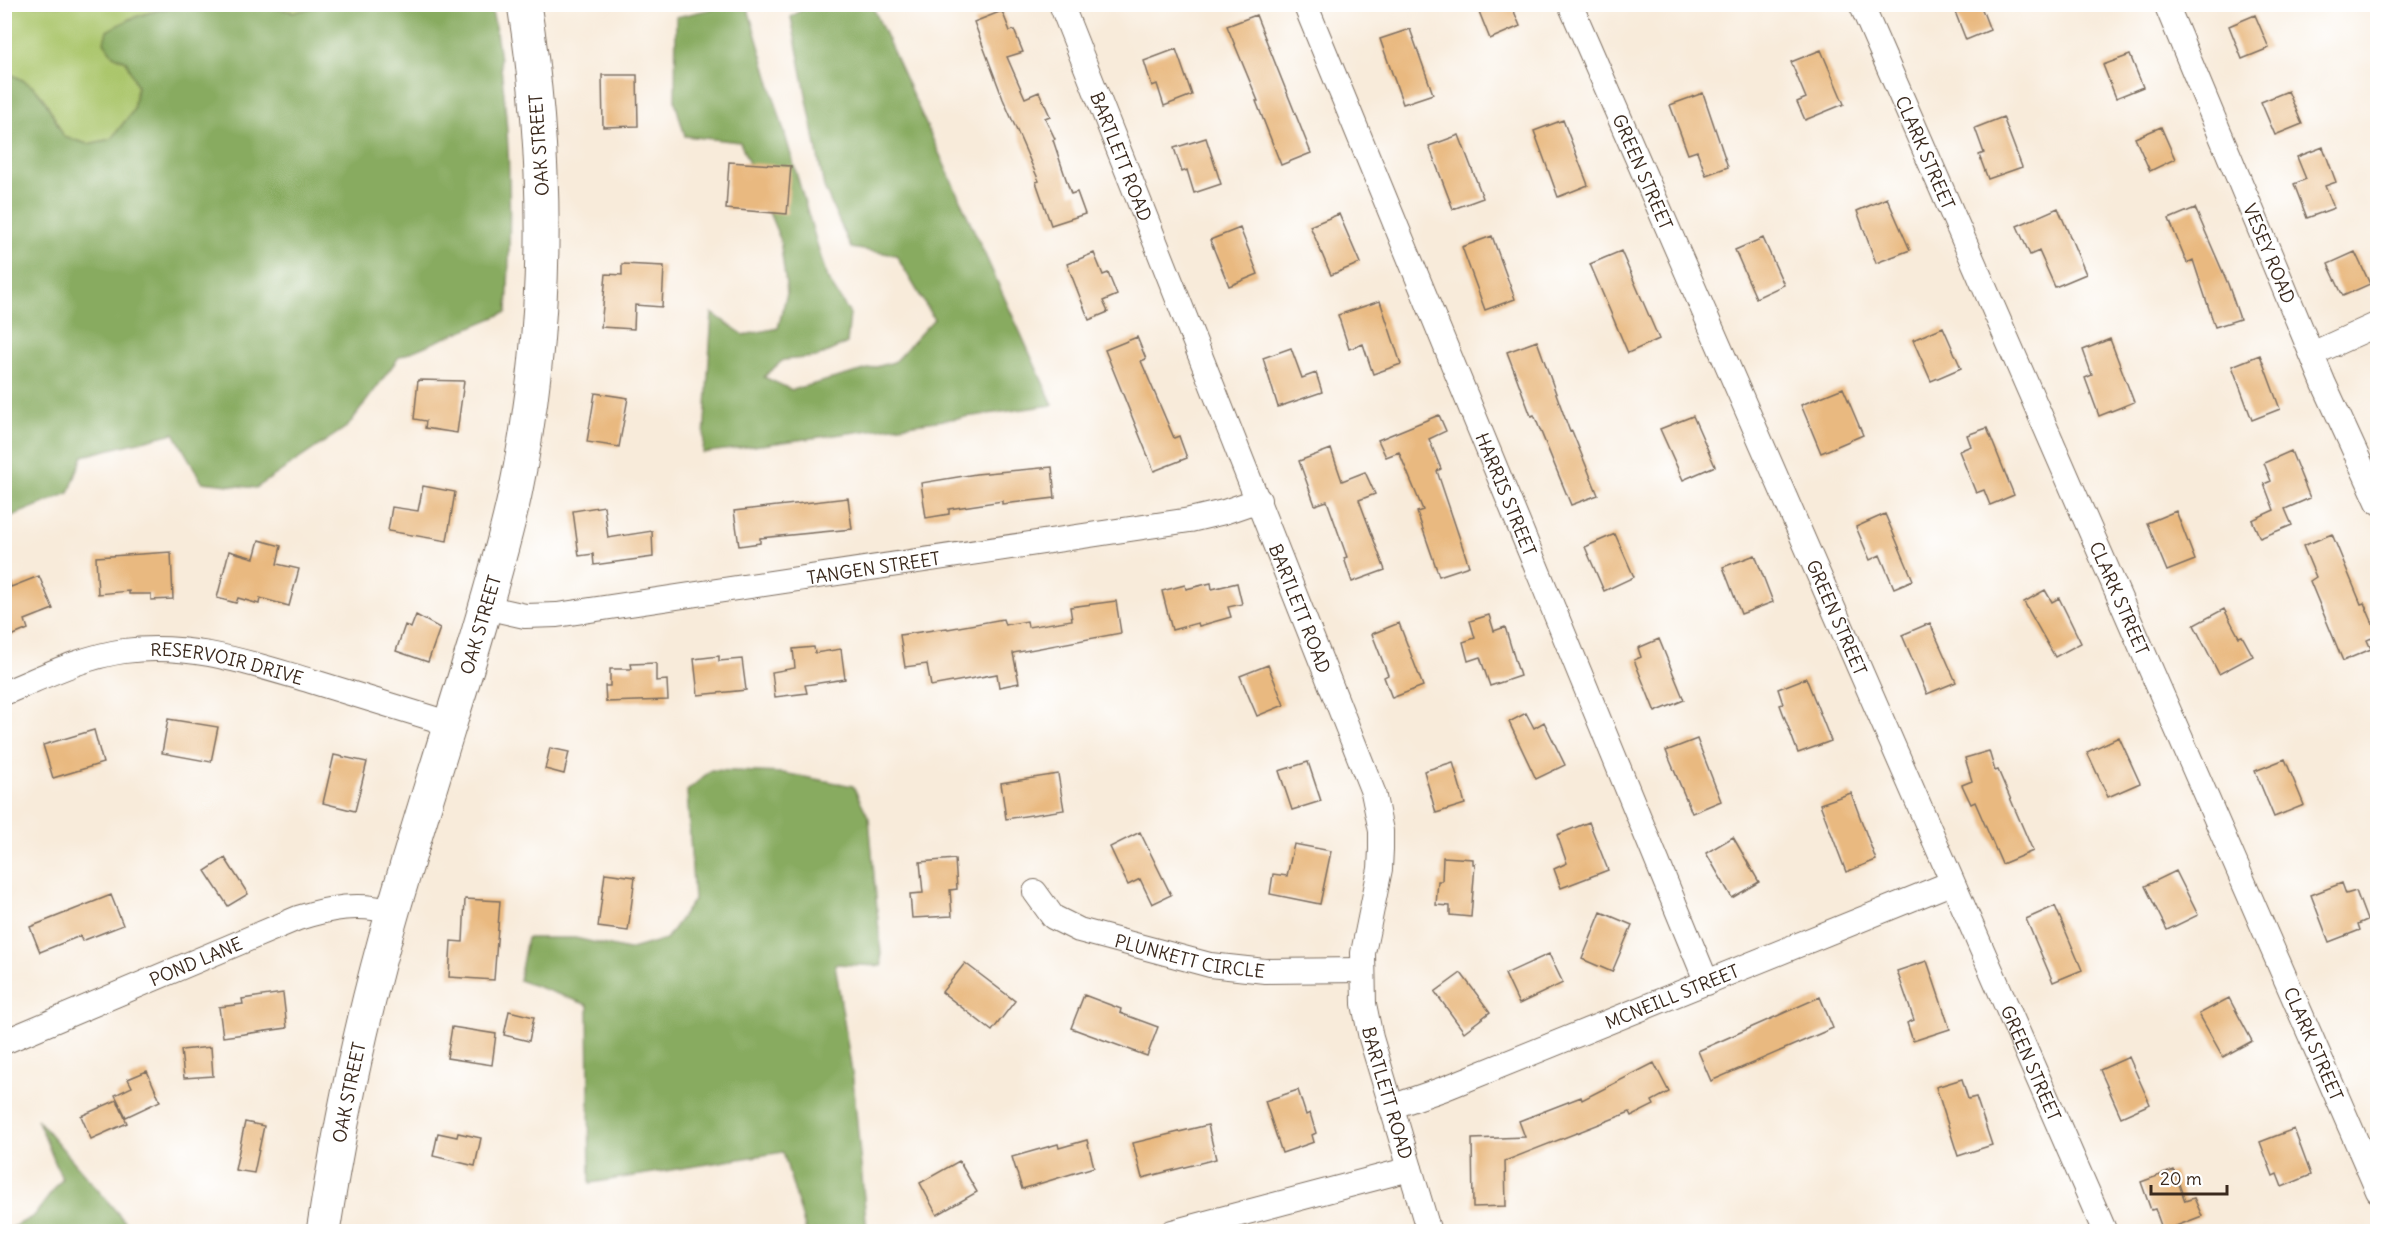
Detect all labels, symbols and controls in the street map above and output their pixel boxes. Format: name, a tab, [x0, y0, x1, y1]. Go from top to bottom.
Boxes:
street label: BARTLETT ROAD	[1085, 89, 1157, 224]
street label: CLARK STREET	[1891, 92, 1960, 213]
street label: OAK STREET	[524, 93, 554, 197]
street label: GREEN STREET	[1608, 110, 1678, 233]
street label: VESEY ROAD	[2239, 200, 2301, 307]
street label: HARRIS STREET	[1471, 429, 1542, 559]
street label: CLARK STREET	[2085, 538, 2155, 658]
street label: BARTLETT ROAD	[1264, 540, 1336, 676]
street label: TANGEN STREET	[805, 546, 942, 589]
street label: GREEN STREET	[1802, 556, 1872, 679]
street label: OAK STREET	[454, 572, 506, 677]
street label: RESERVOIR DRIVE	[150, 637, 306, 690]
street label: PLUNKETT CIRCLE	[1112, 929, 1266, 982]
street label: POND LANE	[146, 931, 246, 991]
street label: MCNEILL STREET	[1601, 959, 1742, 1034]
street label: CLARK STREET	[2279, 983, 2349, 1104]
street label: GREEN STREET	[1996, 1002, 2067, 1124]
street label: BARTLETT ROAD	[1357, 1025, 1418, 1162]
street label: OAK STREET	[327, 1040, 370, 1145]
scale bar	[2151, 1158, 2228, 1196]
text: 20 m	[2160, 1167, 2202, 1190]

